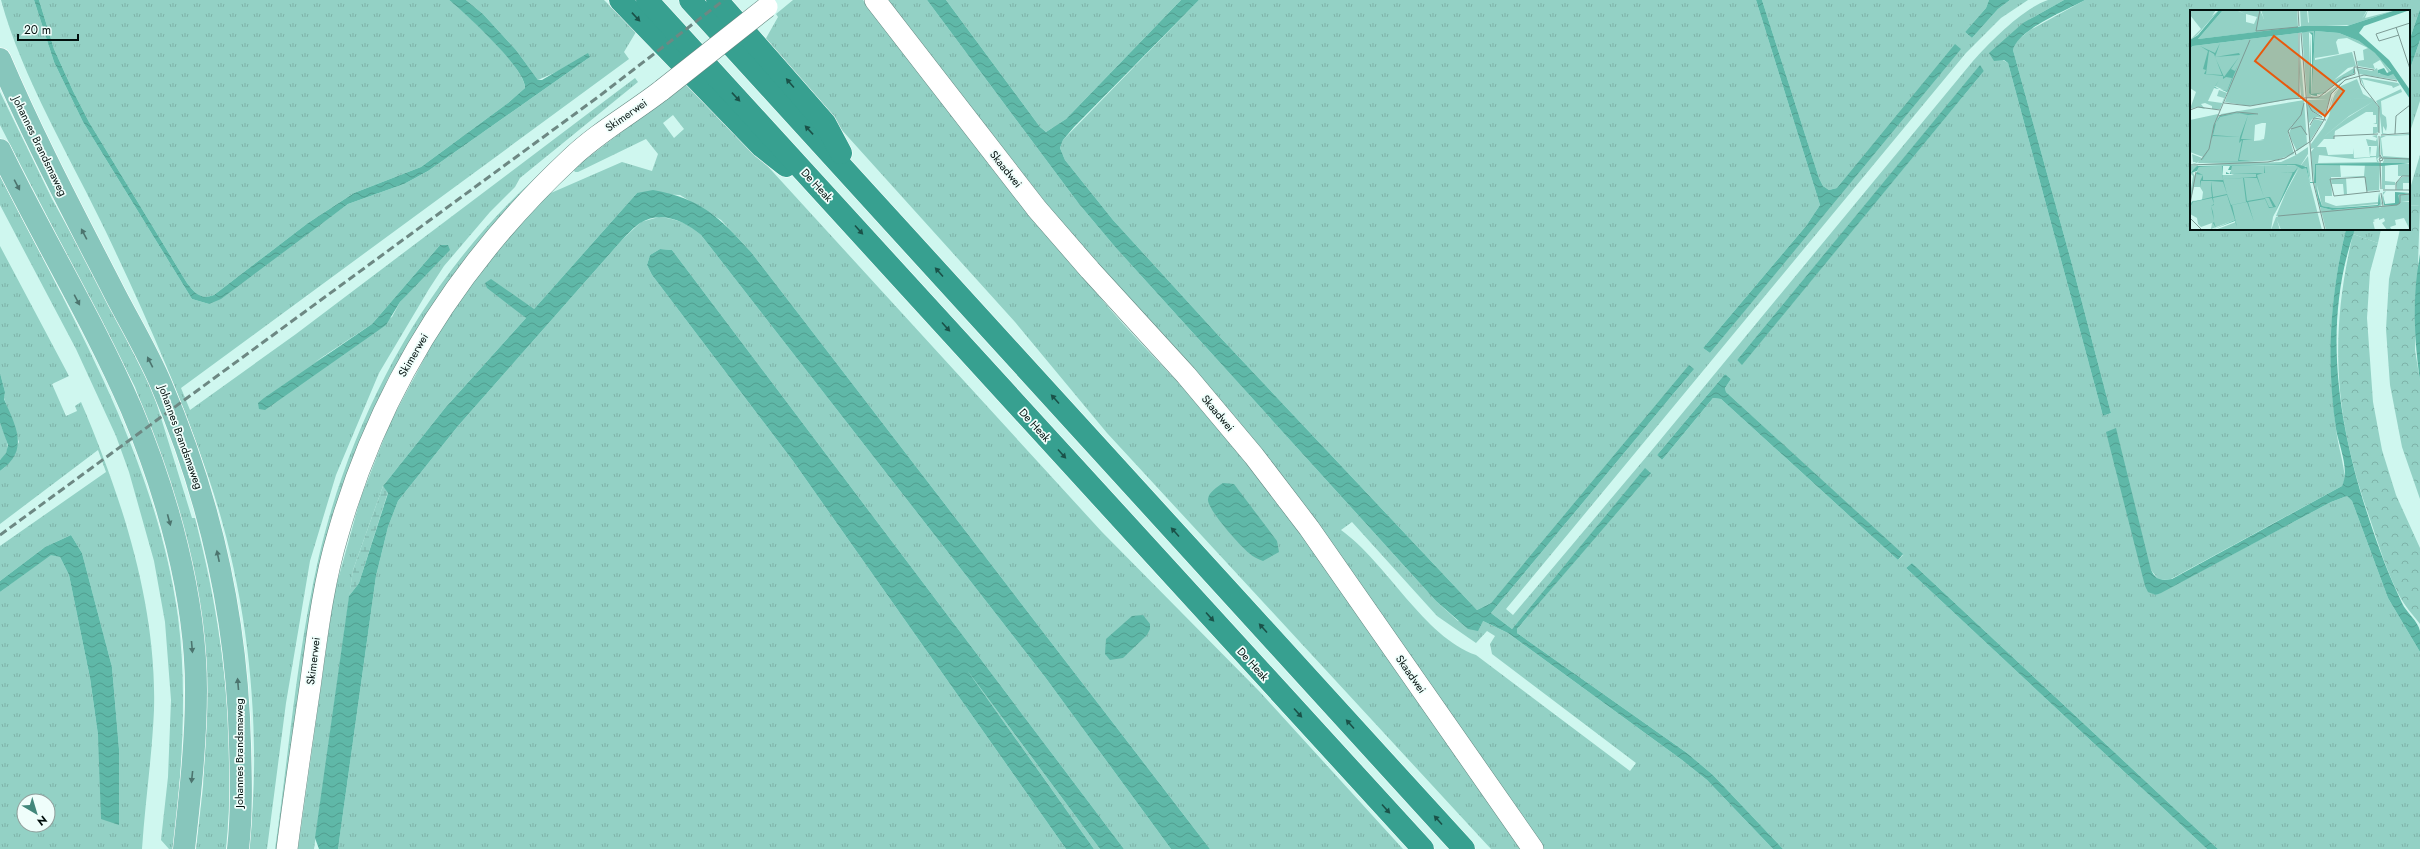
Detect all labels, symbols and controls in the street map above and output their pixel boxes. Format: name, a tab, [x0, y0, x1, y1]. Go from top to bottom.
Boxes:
inset map	[2190, 10, 2410, 230]
one-way arrow	[631, 12, 641, 22]
scale bar	[18, 16, 78, 42]
text: 20 m	[24, 21, 51, 39]
one-way arrow	[786, 79, 795, 88]
street label: Johannes Brandsmaweg	[8, 92, 71, 199]
one-way arrow	[732, 92, 741, 102]
street label: Skimerwei	[602, 95, 650, 135]
one-way arrow	[804, 125, 814, 135]
street label: Skaadwei	[986, 147, 1026, 191]
street label: De Heak	[797, 165, 837, 205]
one-way arrow	[14, 179, 20, 190]
one-way arrow	[854, 225, 863, 236]
one-way arrow	[81, 228, 87, 240]
one-way arrow	[934, 267, 944, 277]
one-way arrow	[74, 294, 81, 306]
one-way arrow	[941, 322, 951, 332]
street label: Skimerwei	[394, 330, 432, 380]
one-way arrow	[147, 356, 153, 368]
street label: Johannes Brandsmaweg	[154, 381, 207, 491]
street label: Skaadwei	[1198, 391, 1238, 435]
one-way arrow	[1051, 395, 1060, 404]
street label: De Heak	[1016, 405, 1054, 445]
one-way arrow	[1057, 449, 1066, 459]
one-way arrow	[166, 514, 172, 526]
one-way arrow	[1171, 527, 1180, 537]
one-way arrow	[215, 550, 221, 562]
one-way arrow	[1206, 612, 1215, 622]
one-way arrow	[1258, 623, 1268, 633]
street label: Skimerwei	[302, 636, 324, 686]
one-way arrow	[189, 641, 196, 653]
street label: De Heak	[1234, 644, 1272, 684]
street label: Skaadwei	[1392, 652, 1430, 697]
one-way arrow	[235, 678, 242, 690]
street label: Johannes Brandsmaweg	[231, 698, 247, 810]
one-way arrow	[1293, 708, 1303, 718]
one-way arrow	[1346, 719, 1355, 729]
one-way arrow	[189, 771, 195, 783]
north arrow	[16, 793, 56, 833]
one-way arrow	[1381, 804, 1391, 814]
text: N	[34, 812, 51, 830]
one-way arrow	[1434, 816, 1443, 825]

